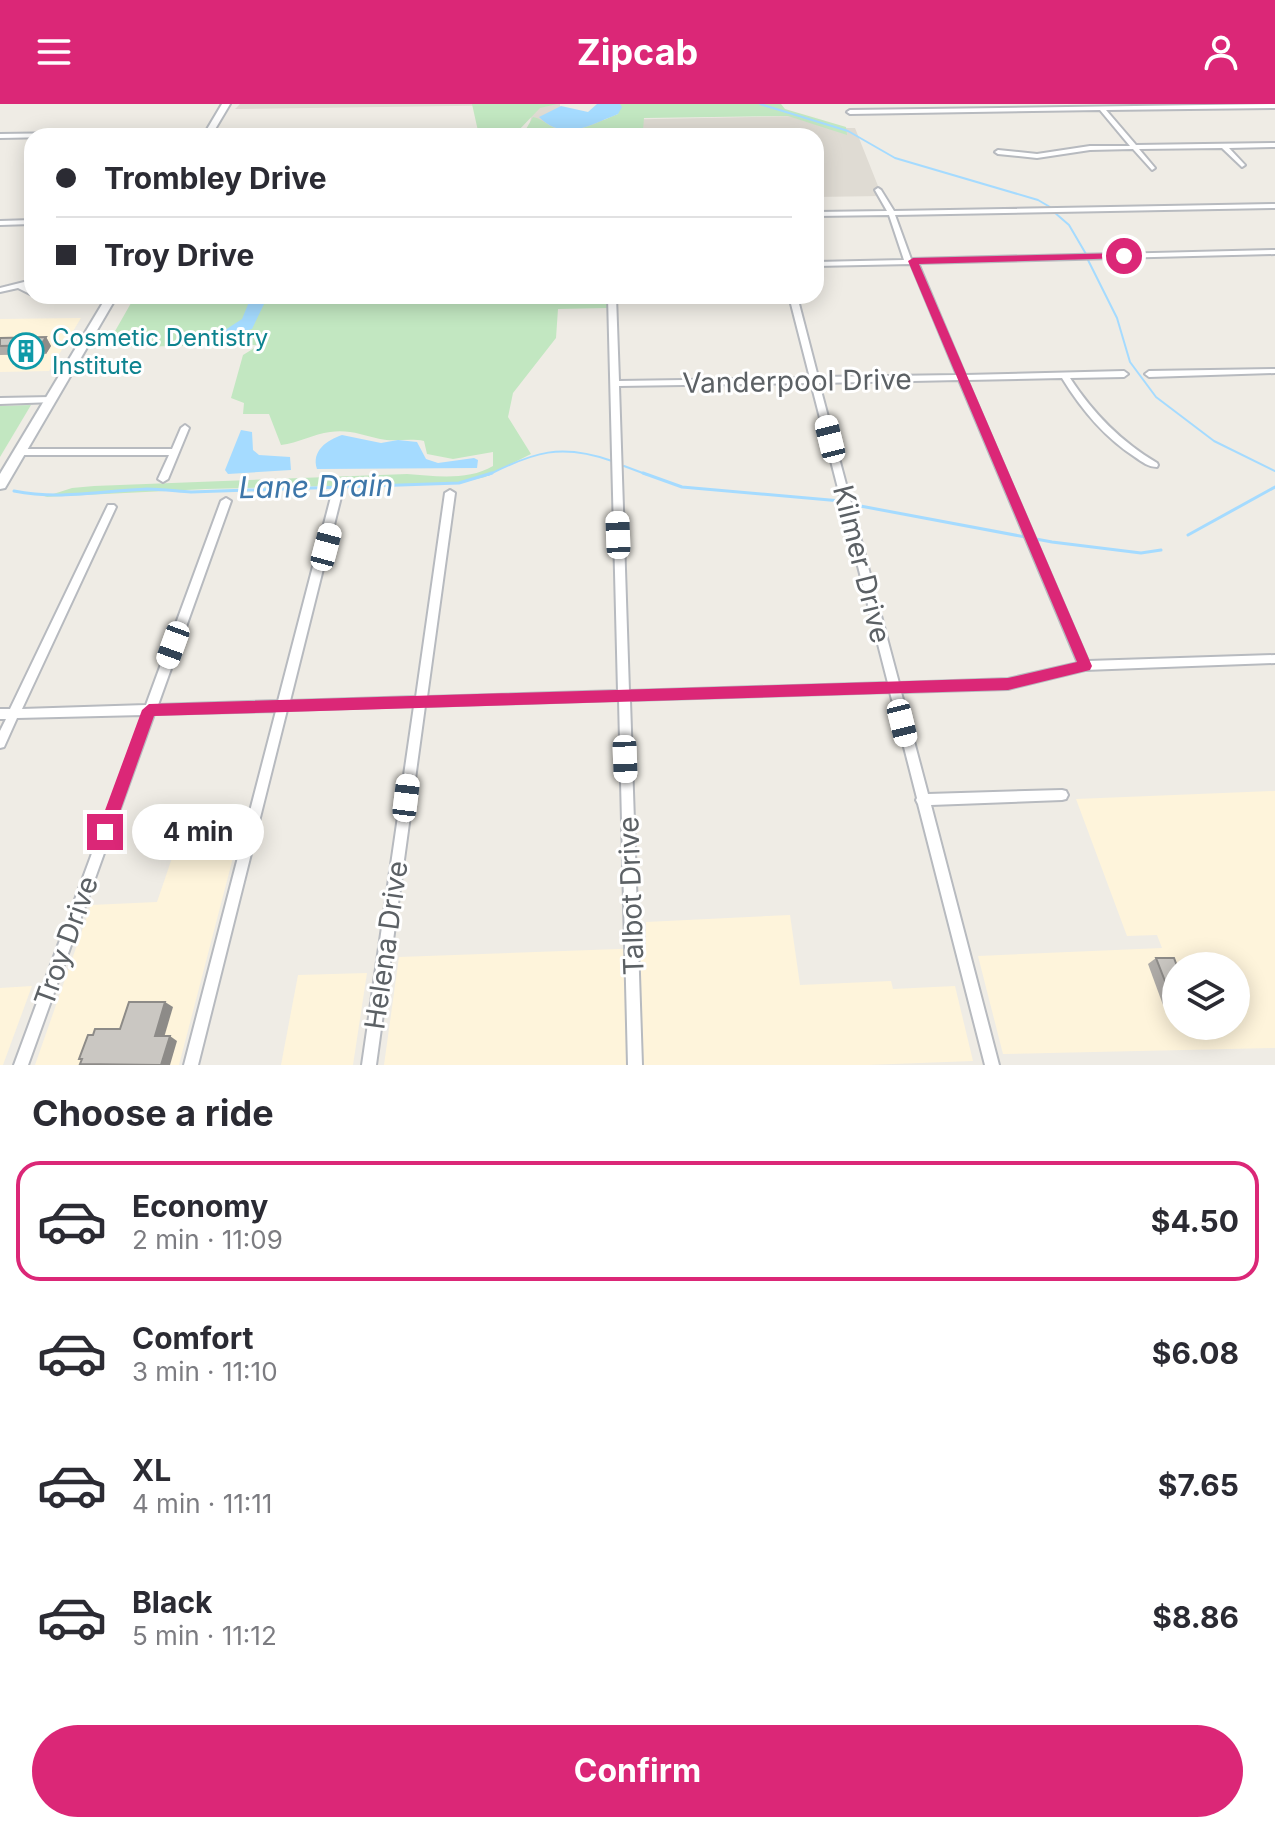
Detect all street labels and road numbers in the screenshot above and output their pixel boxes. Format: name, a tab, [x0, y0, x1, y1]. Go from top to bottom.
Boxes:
street label: Vanderpool Drive	[682, 362, 912, 400]
street label: Kilmer Drive	[826, 482, 898, 646]
street label: Talbot Drive	[611, 816, 651, 976]
street label: Helena Drive	[357, 859, 415, 1031]
street label: Troy Drive	[27, 871, 105, 1011]

